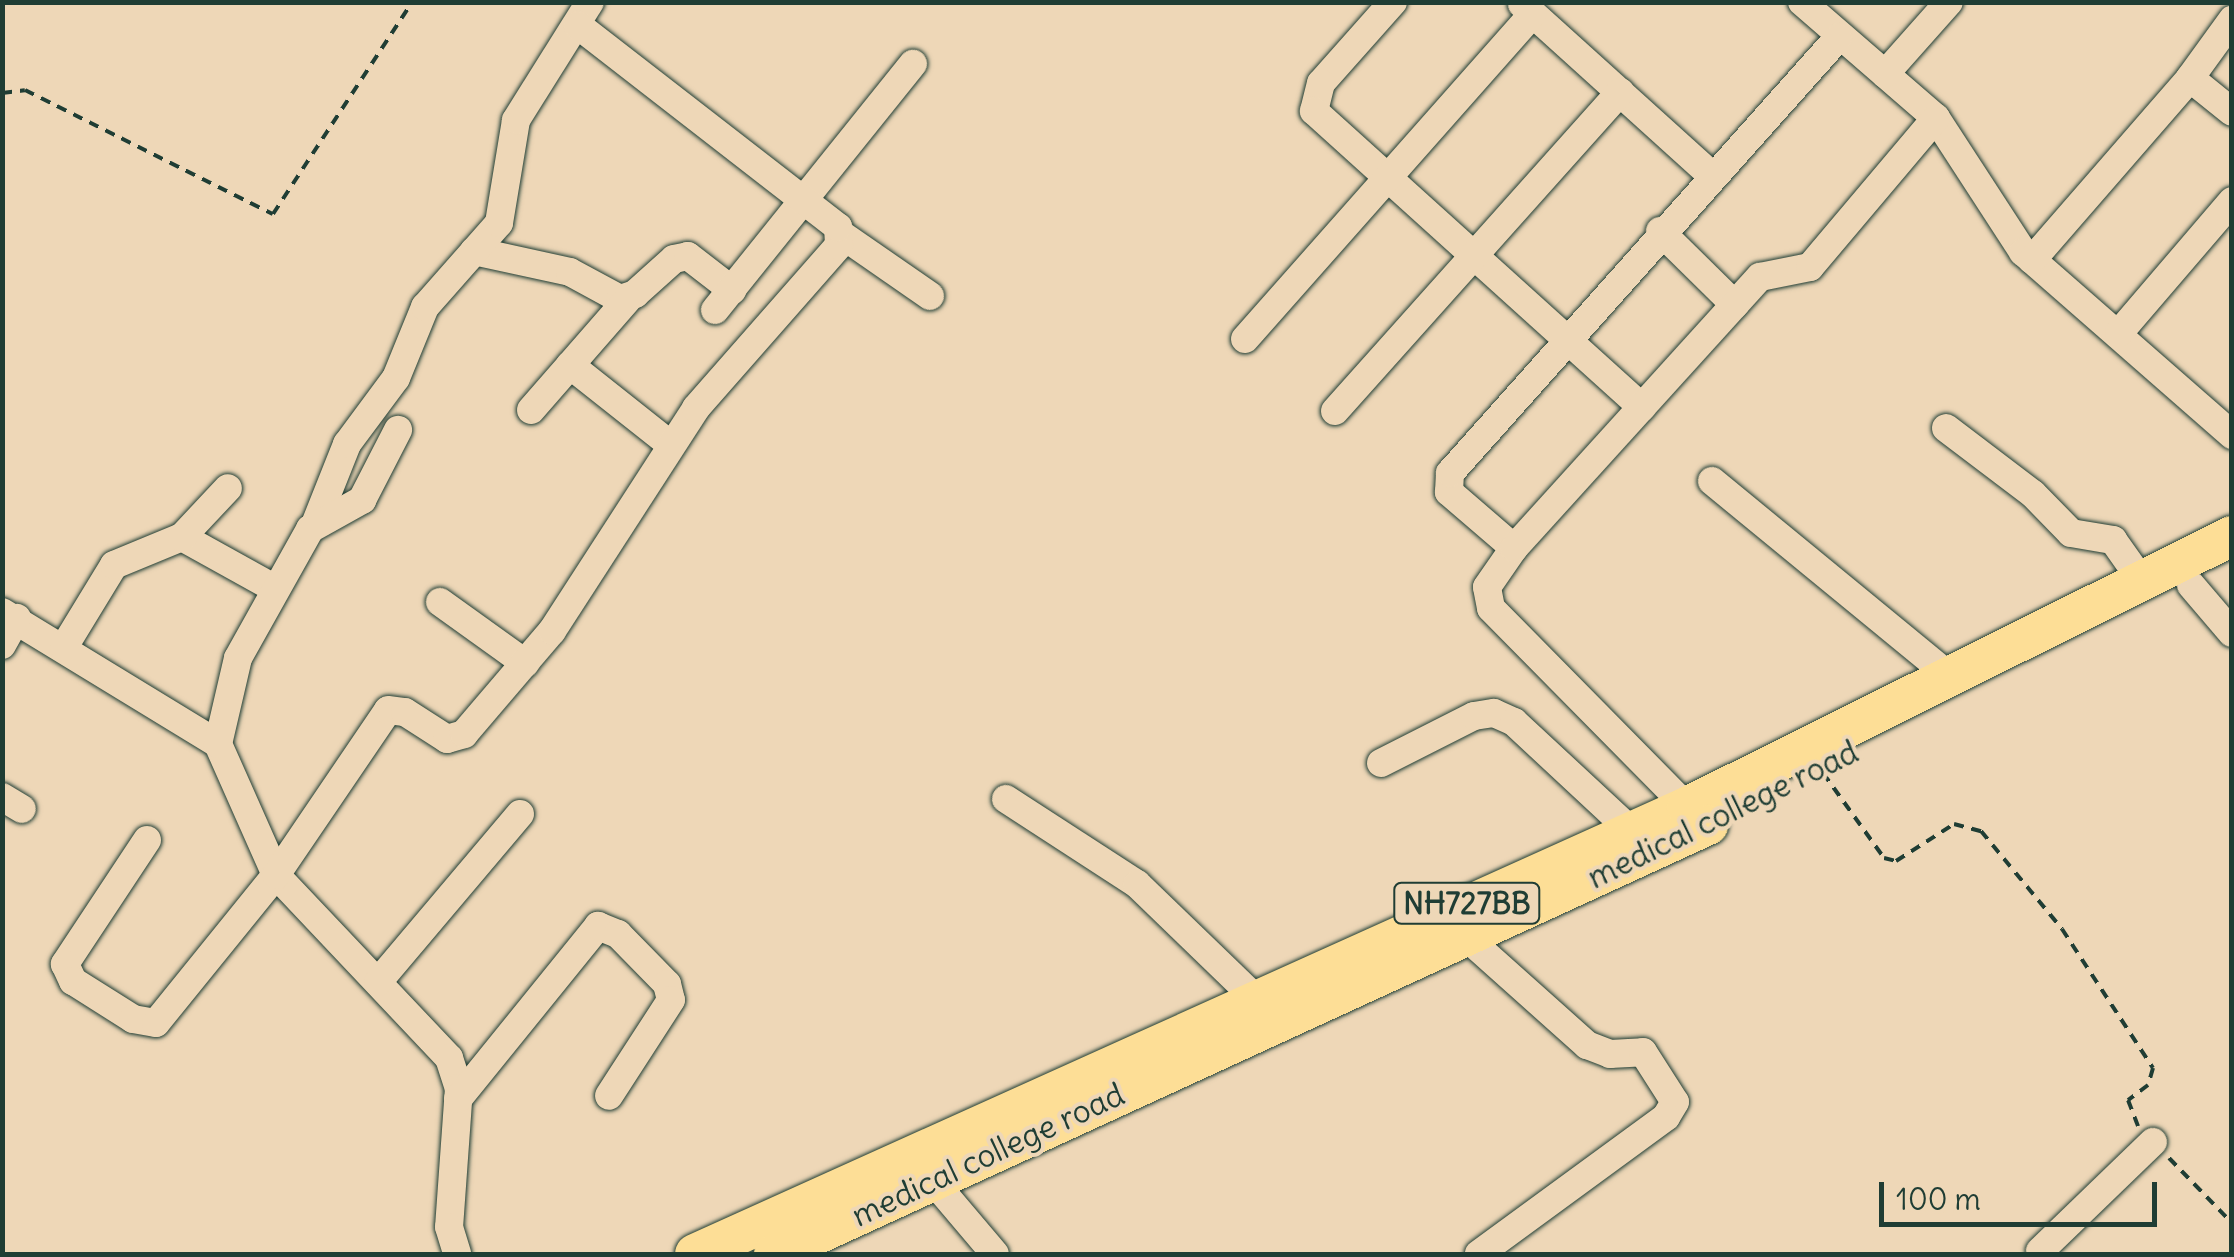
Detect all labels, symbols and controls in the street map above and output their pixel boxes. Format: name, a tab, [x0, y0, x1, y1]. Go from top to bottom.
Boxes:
street label: medical college road	[1581, 733, 1865, 897]
road number: NH727BB	[1392, 878, 1542, 928]
street label: medical college road	[846, 1075, 1130, 1235]
scale bar	[1884, 1162, 2162, 1224]
text: 100 m	[1896, 1180, 1981, 1218]

